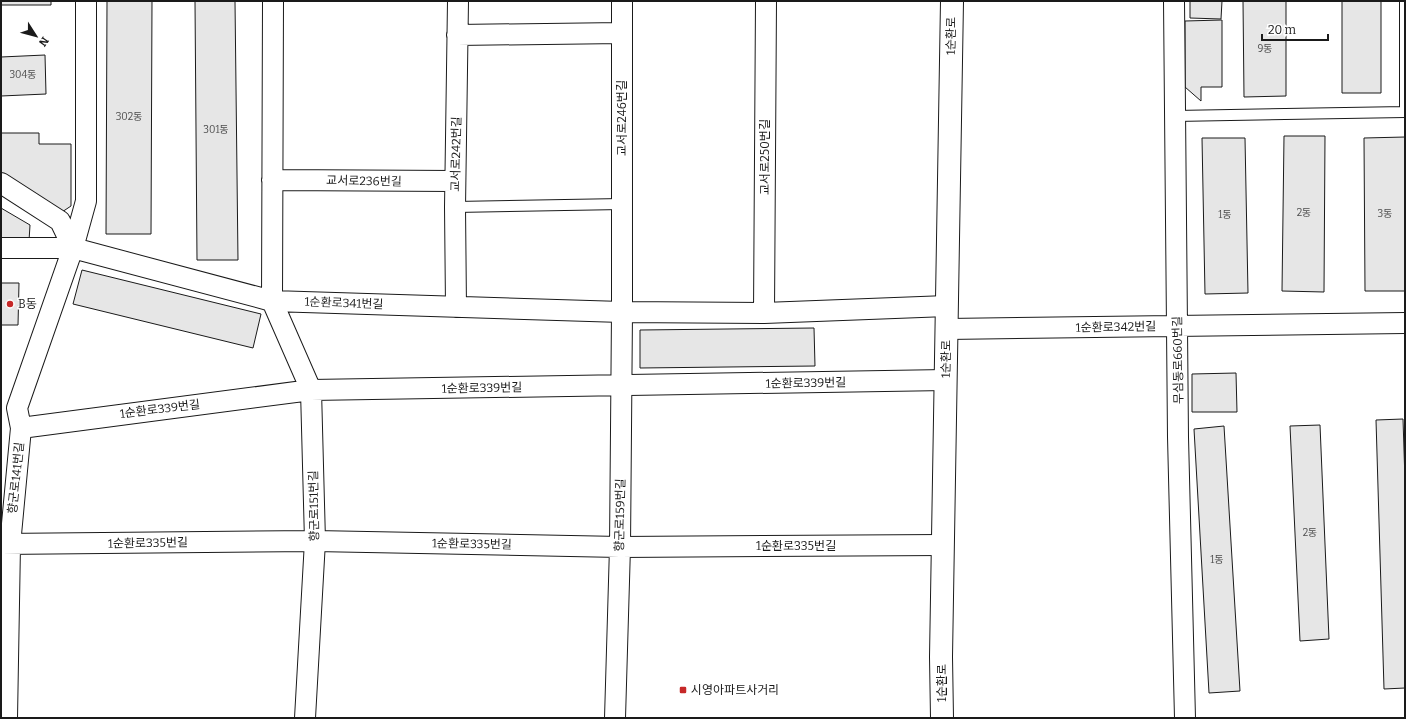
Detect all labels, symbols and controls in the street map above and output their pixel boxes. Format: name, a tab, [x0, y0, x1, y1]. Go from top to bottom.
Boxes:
north arrow	[16, 16, 56, 56]
scale bar	[1262, 16, 1328, 42]
street label: 1순환로	[944, 17, 958, 55]
text: 20 m	[1268, 23, 1297, 37]
text: N	[36, 34, 51, 49]
house number: 9동	[1257, 43, 1273, 55]
house number: 304동	[9, 69, 37, 81]
street label: 교서로246번길	[615, 80, 629, 156]
house number: 302동	[116, 111, 142, 123]
street label: 교서로242번길	[448, 116, 464, 192]
street label: 교서로250번길	[758, 119, 772, 195]
house number: 301동	[203, 124, 229, 136]
street label: 교서로236번길	[326, 173, 402, 189]
house number: 2동	[1297, 207, 1311, 219]
house number: 3동	[1378, 208, 1392, 220]
house number: 1동	[1218, 209, 1232, 221]
street label: 1순환로341번길	[304, 295, 384, 311]
place label: B동	[18, 297, 37, 311]
marker: B동	[5, 299, 15, 309]
street label: 무심동로660번길	[1170, 316, 1186, 404]
street label: 1순환로342번길	[1076, 319, 1156, 335]
street label: 1순환로	[939, 340, 953, 378]
street label: 1순환로339번길	[766, 375, 846, 391]
street label: 1순환로339번길	[442, 380, 522, 396]
street label: 1순환로339번길	[119, 397, 201, 421]
street label: 향군로141번길	[5, 441, 27, 515]
street label: 향군로151번길	[306, 470, 322, 542]
street label: 향군로159번길	[612, 478, 628, 552]
house number: 2동	[1303, 527, 1317, 539]
street label: 1순환로335번길	[108, 535, 188, 551]
street label: 1순환로335번길	[432, 536, 512, 552]
street label: 1순환로335번길	[756, 539, 836, 553]
house number: 1동	[1210, 554, 1224, 566]
street label: 1순환로	[935, 664, 949, 702]
place label: 시영아파트사거리	[691, 683, 779, 697]
marker: 시영아파트사거리	[678, 685, 688, 695]

